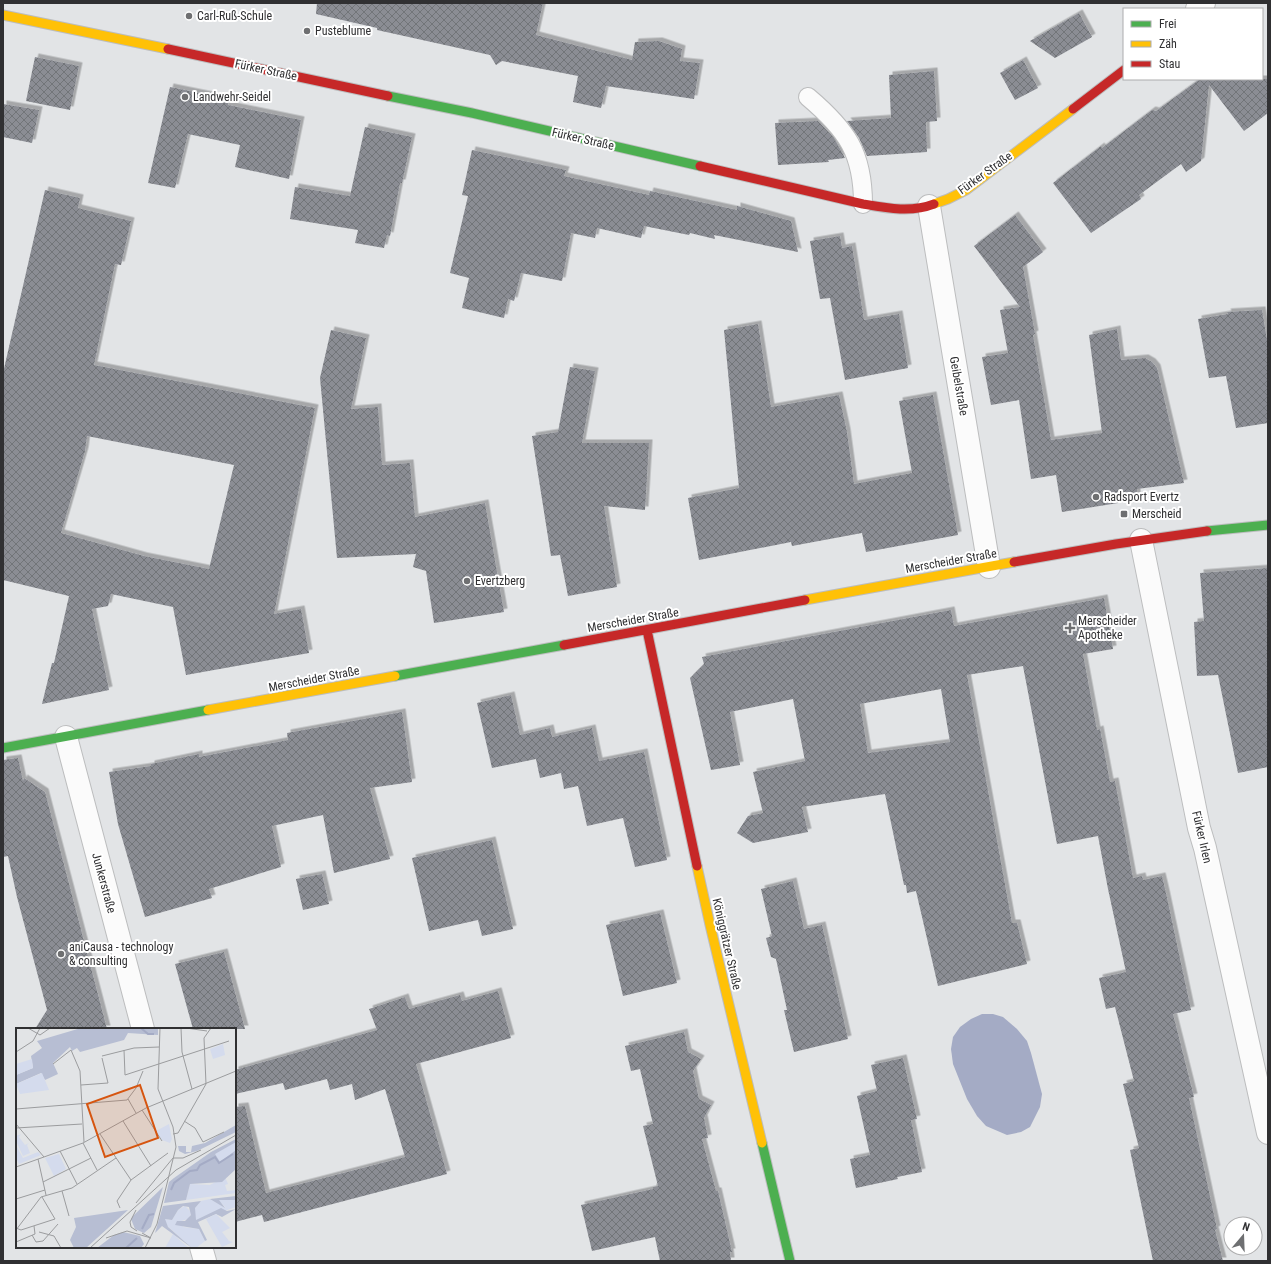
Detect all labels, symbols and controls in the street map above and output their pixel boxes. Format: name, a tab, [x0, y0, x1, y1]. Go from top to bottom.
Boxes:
legend	[1123, 8, 1263, 80]
place label: Carl-Ruß-Schule	[197, 9, 272, 23]
marker: Carl-Ruß-Schule	[184, 11, 194, 21]
text: Frei	[1159, 17, 1177, 31]
place label: Pusteblume	[315, 24, 372, 38]
marker: Pusteblume	[302, 26, 312, 36]
text: Zäh	[1159, 37, 1177, 51]
street label: Fürker Straße	[234, 57, 299, 84]
text: Stau	[1159, 57, 1181, 71]
place label: Landwehr-Seidel	[193, 90, 271, 104]
marker: Landwehr-Seidel	[180, 92, 190, 102]
street label: Fürker Straße	[551, 125, 616, 153]
street label: Fürker Straße	[955, 149, 1015, 197]
street label: Geibelstraße	[947, 355, 971, 417]
place label: Radsport Evertz	[1104, 490, 1179, 504]
marker: Radsport Evertz	[1091, 492, 1101, 502]
place label: Merscheid	[1132, 507, 1182, 521]
marker: Merscheid	[1119, 509, 1129, 519]
street label: Merscheider Straße	[904, 546, 998, 576]
place label: Evertzberg	[475, 574, 525, 588]
marker: Evertzberg	[462, 576, 472, 586]
street label: Merscheider Straße	[586, 605, 680, 635]
place label: Merscheider Apotheke	[1078, 614, 1137, 642]
marker: Merscheider Apotheke	[1065, 623, 1075, 633]
street label: Merscheider Straße	[267, 663, 361, 695]
street label: Fürker Irlen	[1189, 809, 1215, 865]
street label: Junkerstraße	[89, 851, 119, 915]
street label: Königgrätzer Straße	[710, 897, 744, 992]
place label: aniCausa - technology & consulting	[69, 940, 173, 968]
marker: aniCausa - technology & consulting	[56, 949, 66, 959]
inset map	[16, 1028, 236, 1248]
north arrow	[1223, 1216, 1263, 1256]
text: N	[1241, 1220, 1252, 1234]

